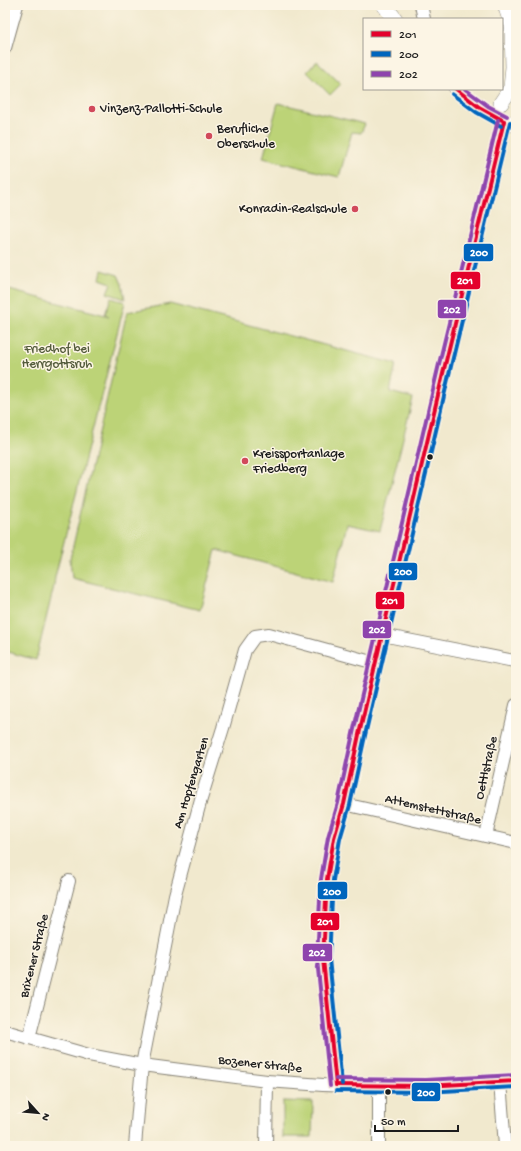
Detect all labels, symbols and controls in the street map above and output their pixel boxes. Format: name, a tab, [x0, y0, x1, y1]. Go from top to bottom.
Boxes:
legend	[363, 18, 503, 90]
text: 201	[399, 29, 417, 43]
text: 200	[399, 49, 419, 63]
text: 202	[399, 69, 418, 83]
place label: Vinzenz-Pallotti-Schule	[99, 102, 222, 117]
marker: Vinzenz-Pallotti-Schule	[87, 104, 97, 114]
place label: Berufliche Oberschule	[216, 122, 275, 152]
marker: Berufliche Oberschule	[204, 131, 214, 141]
place label: Konradin-Realschule	[239, 202, 347, 217]
marker: Konradin-Realschule	[350, 204, 360, 214]
line badge: 200	[463, 243, 494, 262]
text: 200	[470, 248, 489, 260]
line badge: 201	[450, 271, 481, 290]
text: 201	[457, 276, 473, 288]
line badge: 202	[437, 299, 467, 319]
text: 202	[443, 305, 461, 317]
park label: Friedhof bei Herrgottsruh	[22, 342, 92, 372]
place label: Kreissportanlage Friedberg	[252, 447, 345, 477]
unlabelled marker	[425, 452, 435, 462]
marker: Kreissportanlage Friedberg	[240, 456, 250, 466]
line badge: 200	[388, 562, 418, 581]
text: 200	[394, 567, 413, 579]
line badge: 201	[375, 591, 405, 610]
text: 201	[382, 596, 398, 608]
line badge: 202	[362, 620, 392, 639]
text: 202	[368, 625, 386, 637]
street label: Am Hopfengarten	[171, 735, 213, 831]
street label: Oettlstraße	[472, 735, 502, 801]
street label: Attemstettstraße	[383, 792, 483, 828]
line badge: 200	[317, 881, 348, 900]
text: 200	[323, 887, 342, 899]
street label: Brixener Straße	[17, 912, 53, 1000]
line badge: 201	[310, 912, 340, 931]
text: 201	[317, 917, 333, 929]
line badge: 202	[302, 943, 333, 962]
text: 202	[308, 948, 326, 960]
street label: Bozener Straße	[216, 1053, 303, 1077]
line badge: 200	[411, 1082, 441, 1102]
unlabelled marker	[383, 1087, 393, 1097]
text: 200	[417, 1088, 436, 1100]
north arrow	[18, 1093, 58, 1133]
scale bar	[375, 1107, 458, 1133]
text: N	[38, 1111, 52, 1123]
text: 50 m	[381, 1116, 406, 1130]

